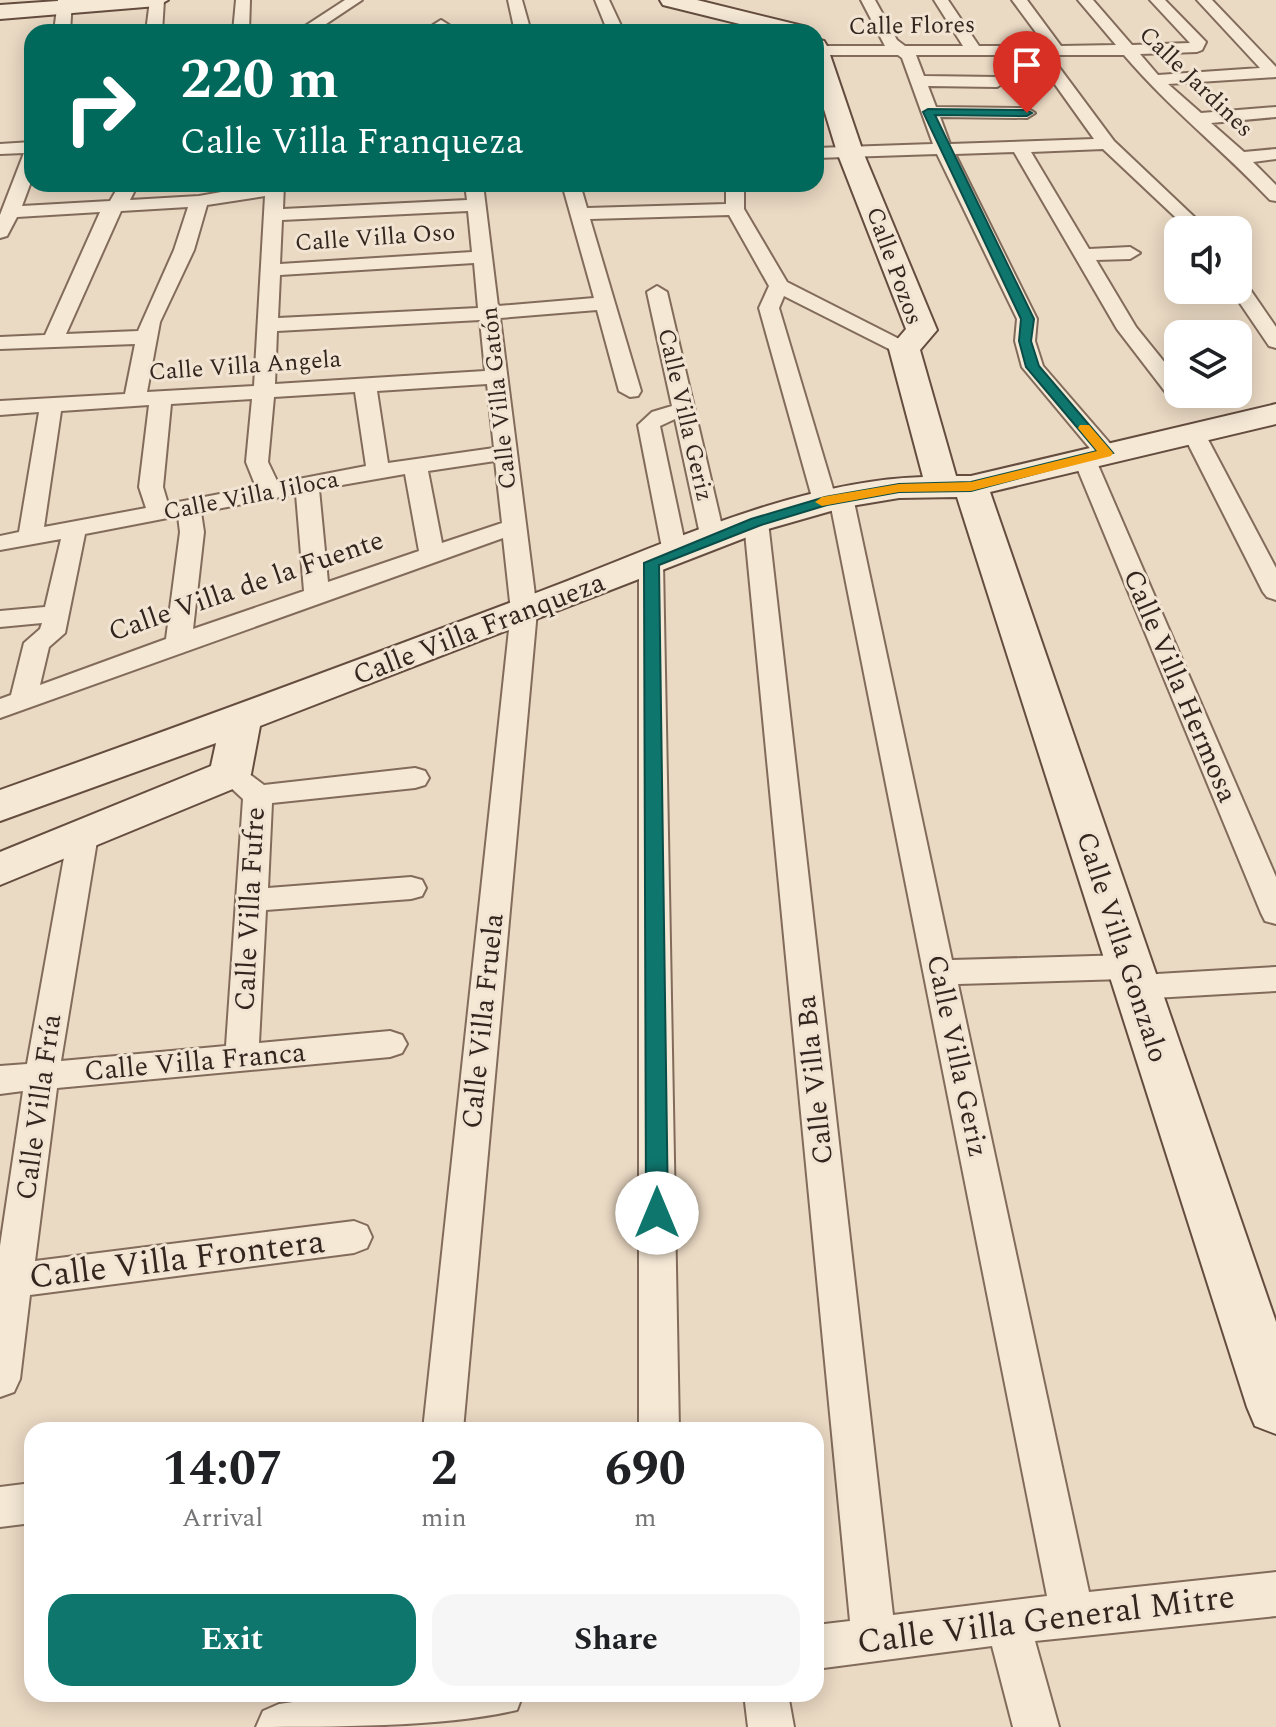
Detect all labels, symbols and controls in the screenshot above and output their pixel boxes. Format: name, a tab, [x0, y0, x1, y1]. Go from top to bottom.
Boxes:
street label: Calle Flores	[848, 7, 976, 45]
street label: Calle Jardines	[1130, 18, 1262, 146]
pin	[993, 31, 1061, 113]
text: 220 m	[180, 38, 339, 123]
icon: arrive	[1005, 43, 1049, 87]
icon: right	[48, 56, 152, 160]
text: Calle Villa Franqueza	[180, 115, 524, 170]
street label: Calle Pozos	[856, 202, 932, 330]
street label: Calle Villa Oso	[294, 214, 456, 262]
map controls	[1164, 216, 1252, 408]
button: sound	[1164, 216, 1252, 304]
street label: Calle Villa Gatón	[472, 305, 526, 491]
button: layers	[1164, 320, 1252, 408]
street label: Calle Villa Geriz	[648, 325, 722, 505]
street label: Calle Villa Angela	[147, 341, 343, 391]
street label: Calle Villa Jiloca	[160, 461, 342, 531]
street label: Calle Villa de la Fuente	[103, 519, 389, 653]
street label: Calle Villa Franqueza	[346, 561, 612, 697]
street label: Calle Villa Hermosa	[1111, 563, 1249, 810]
street label: Calle Villa Fufre	[223, 806, 277, 1012]
street label: Calle Villa Gonzalo	[1064, 826, 1180, 1068]
street label: Calle Villa Fruela	[450, 911, 516, 1131]
street label: Calle Villa Geriz	[915, 951, 999, 1161]
street label: Calle Villa Ba	[785, 993, 845, 1167]
street label: Calle Villa Fría	[5, 1011, 73, 1203]
street label: Calle Villa Franca	[82, 1031, 308, 1093]
position arrow	[615, 1171, 699, 1255]
street label: Calle Villa Frontera	[26, 1216, 328, 1304]
text: 14:07	[162, 1433, 283, 1506]
text: 2	[430, 1433, 457, 1506]
text: 690	[605, 1433, 686, 1506]
text: Arrival	[182, 1498, 263, 1538]
text: min	[421, 1498, 467, 1538]
text: m	[634, 1498, 656, 1538]
street label: Calle Villa General Mitre	[854, 1571, 1238, 1669]
button: Exit	[48, 1594, 416, 1686]
button: Share	[432, 1594, 800, 1686]

